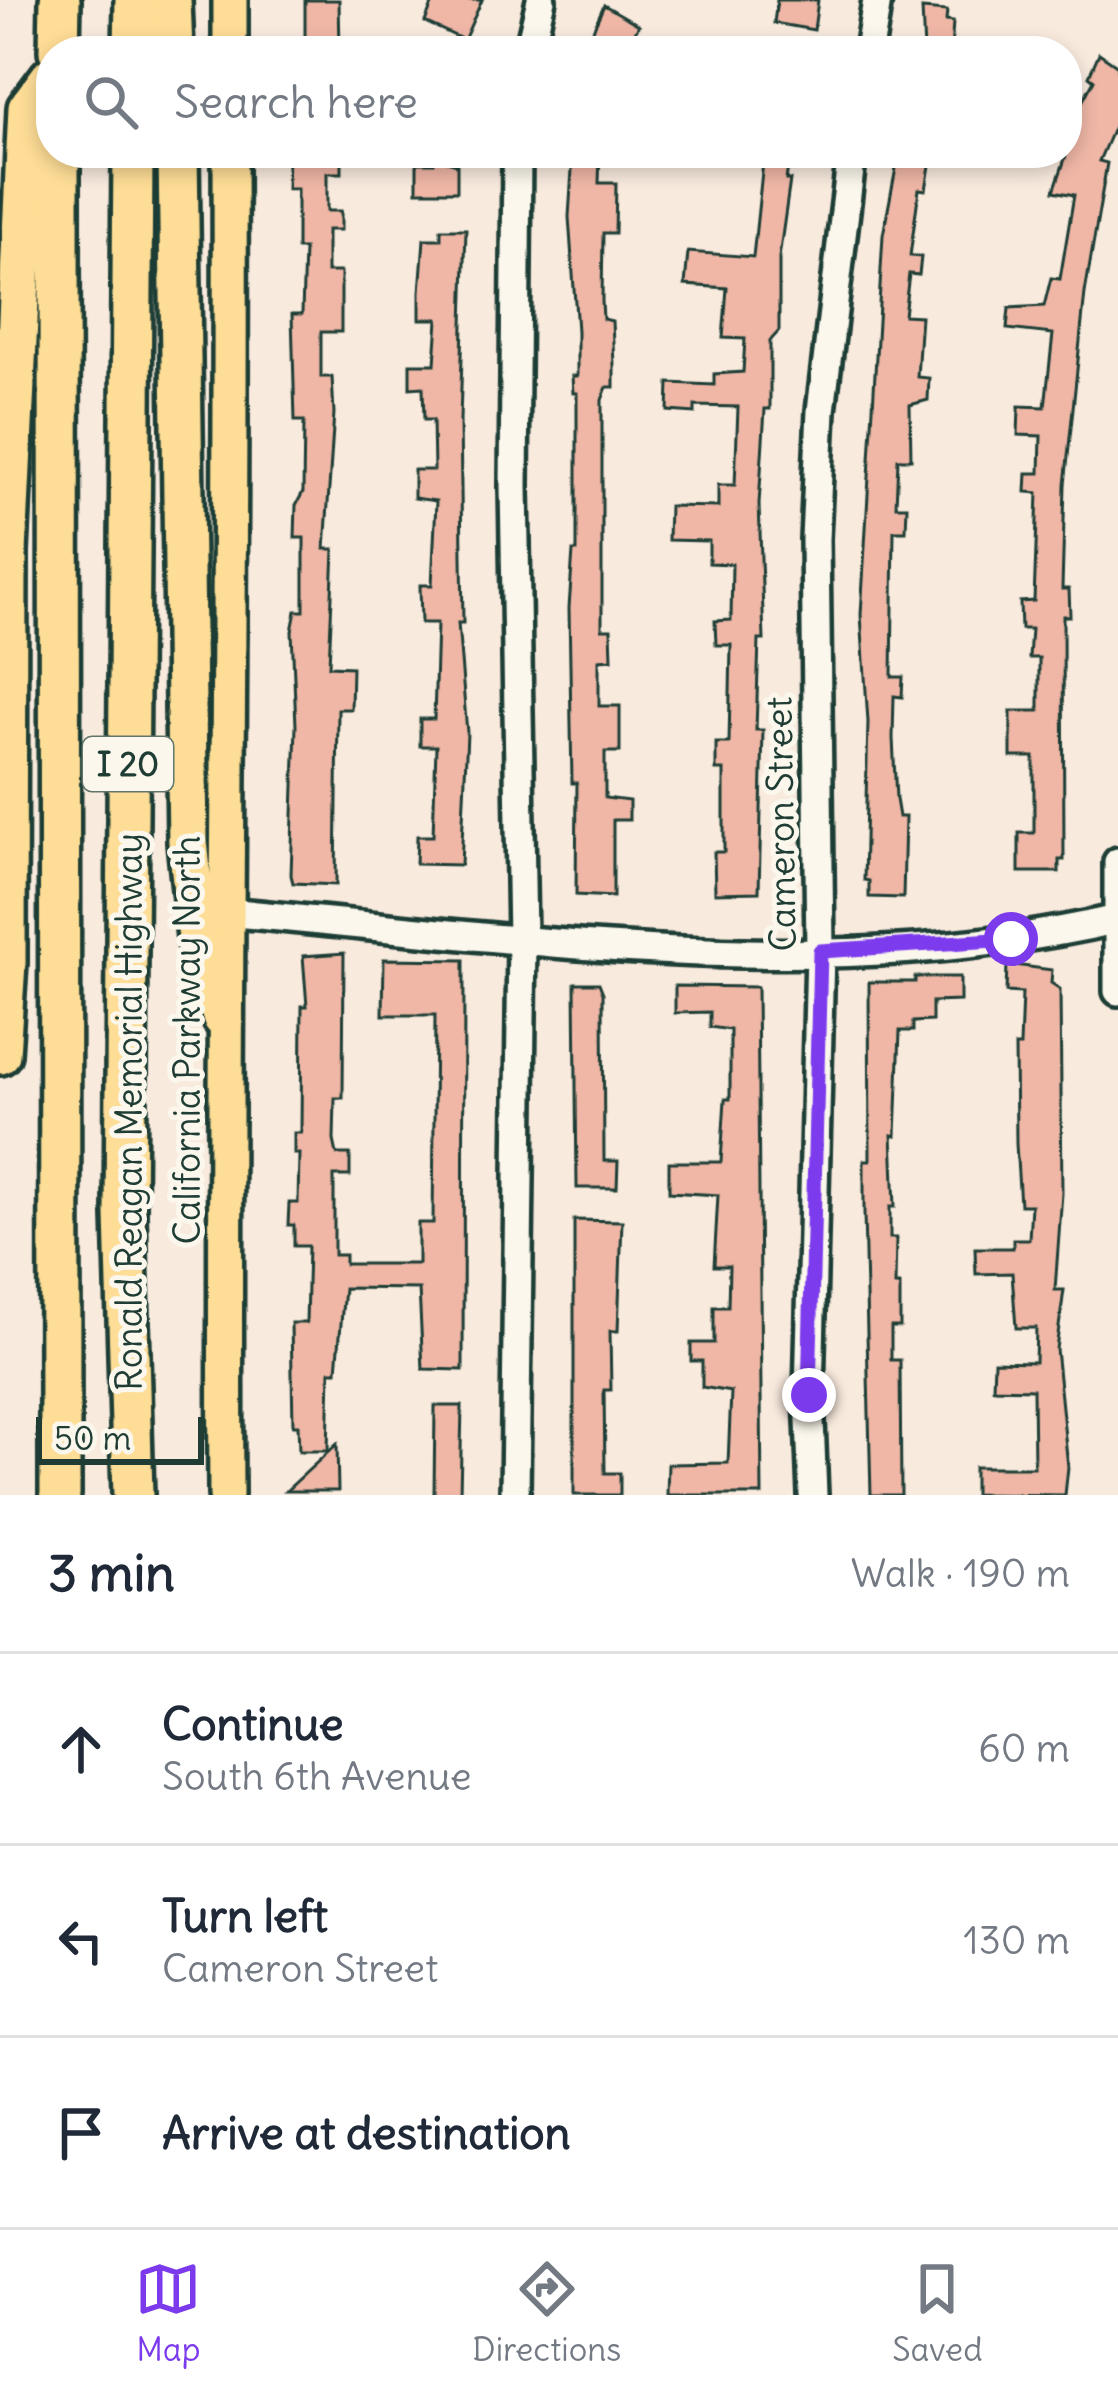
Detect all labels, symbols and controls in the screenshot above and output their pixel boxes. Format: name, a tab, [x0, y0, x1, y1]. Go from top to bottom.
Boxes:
search box	[36, 36, 1082, 168]
icon: search	[78, 69, 144, 135]
text: Search here	[174, 74, 418, 130]
street label: Cameron Street	[756, 696, 806, 952]
road number: I 20	[83, 737, 173, 791]
street label: Ronald Reagan Memorial Highway	[107, 833, 152, 1391]
street label: California Parkway North	[165, 836, 210, 1244]
route start	[984, 912, 1038, 966]
route end	[782, 1368, 836, 1422]
scale bar	[36, 1411, 204, 1464]
text: 50 m	[54, 1417, 131, 1459]
text: 3 min	[48, 1541, 175, 1605]
text: Walk · 190 m	[851, 1549, 1070, 1598]
text: Continue	[162, 1696, 344, 1752]
icon: ahead	[48, 1716, 114, 1782]
text: 60 m	[978, 1724, 1070, 1773]
text: South 6th Avenue	[162, 1752, 471, 1801]
text: Turn left	[162, 1888, 328, 1944]
icon: left	[48, 1908, 114, 1974]
text: 130 m	[963, 1916, 1070, 1965]
text: Cameron Street	[162, 1944, 438, 1993]
icon: arrive	[48, 2100, 114, 2166]
text: Arrive at destination	[162, 2105, 571, 2161]
tab: Map	[135, 2256, 201, 2370]
tab: Directions	[472, 2256, 621, 2370]
tab: Saved	[892, 2256, 983, 2370]

